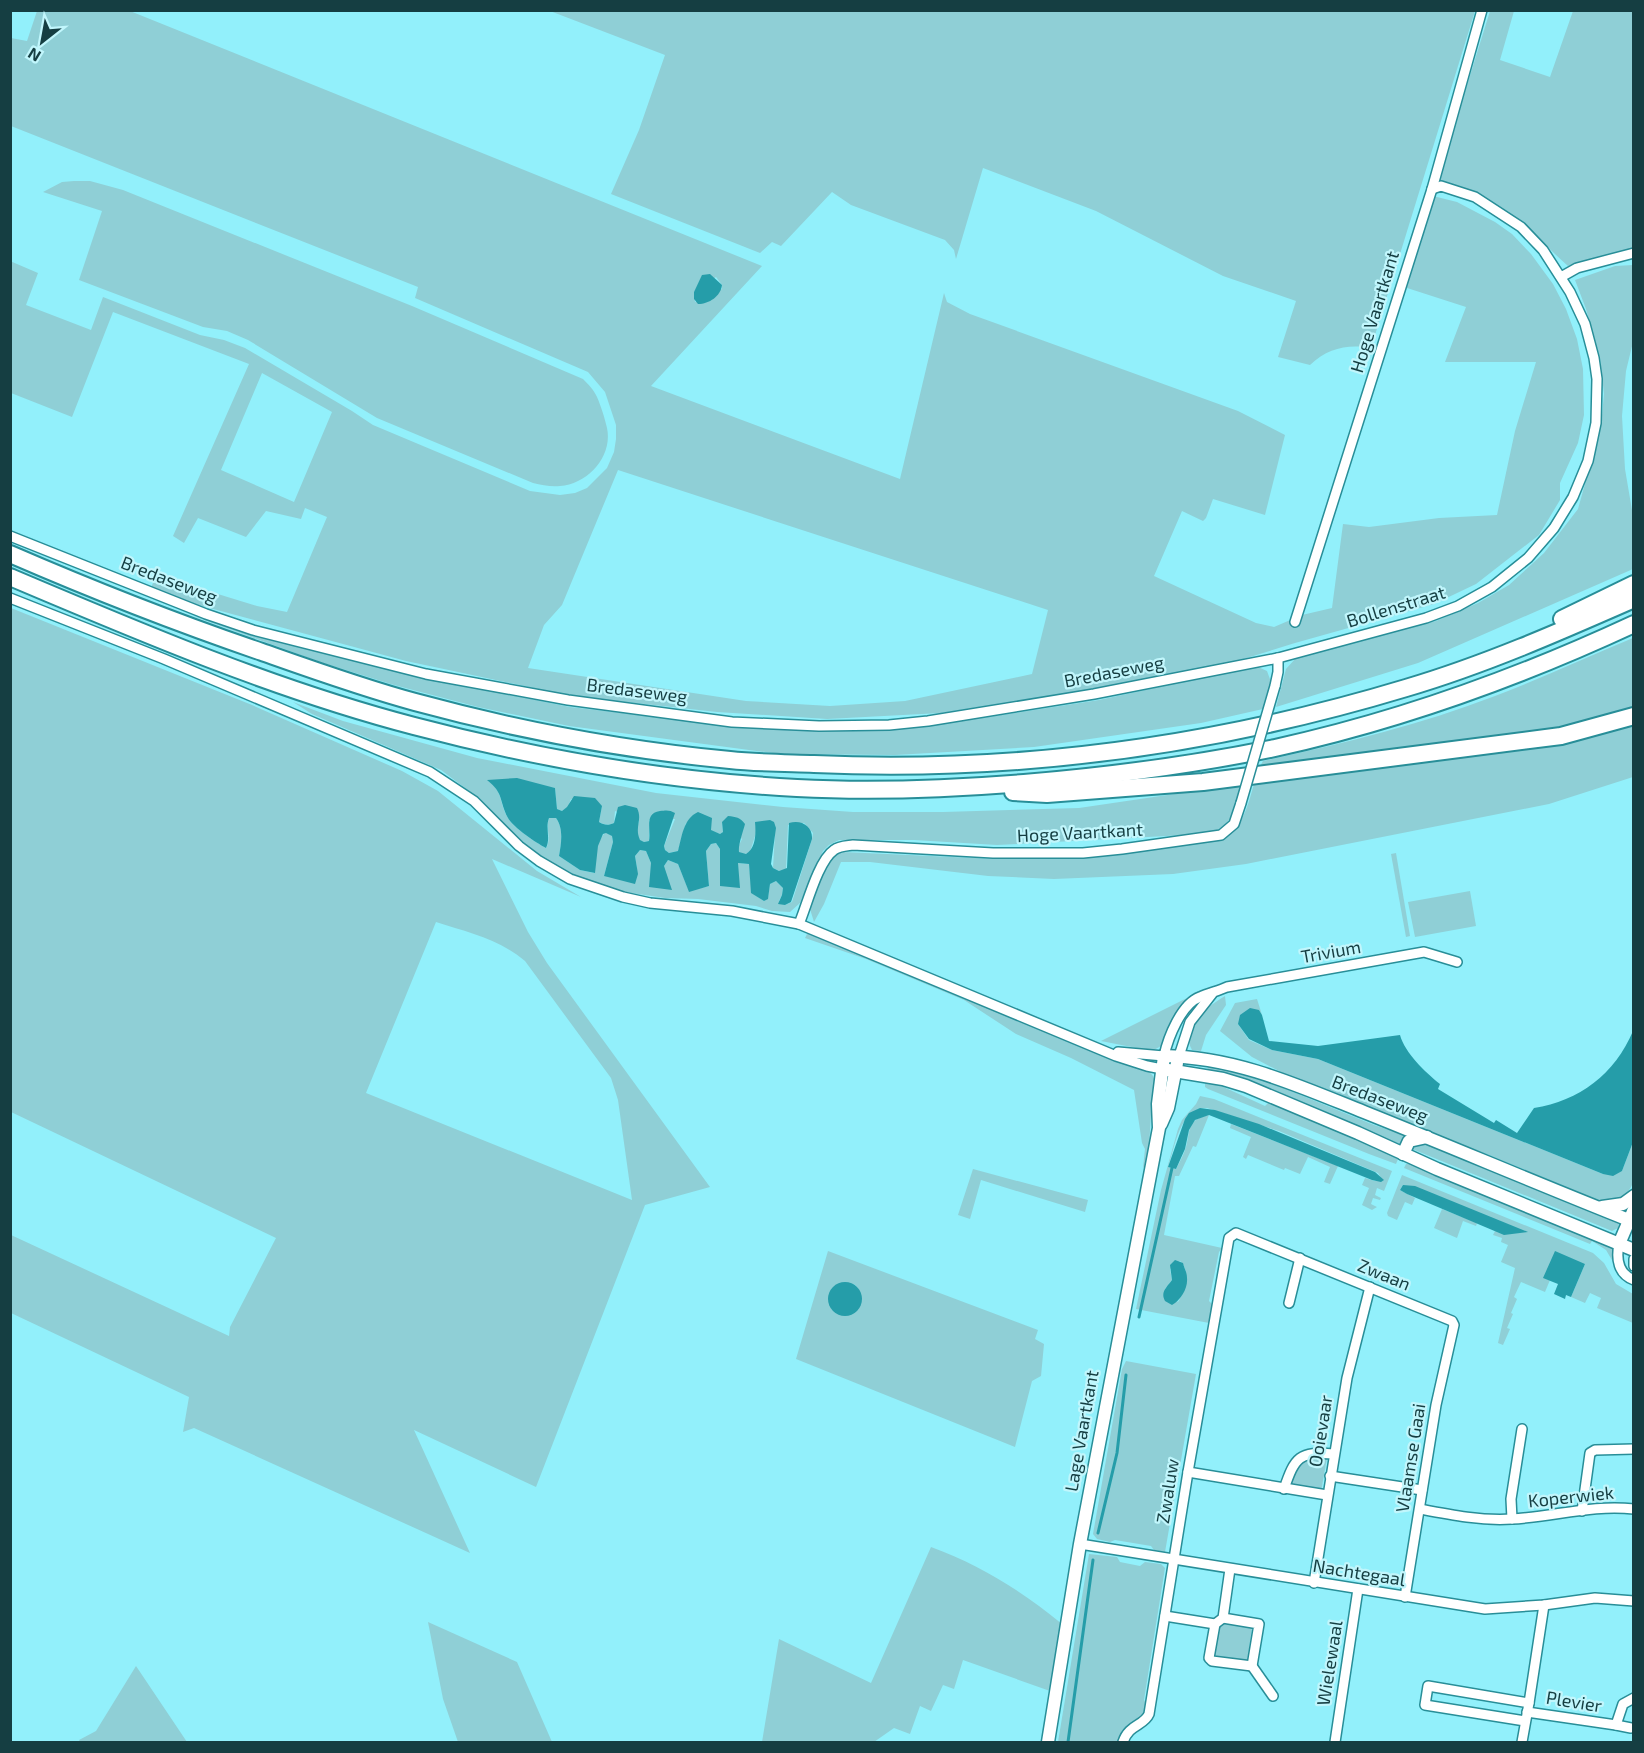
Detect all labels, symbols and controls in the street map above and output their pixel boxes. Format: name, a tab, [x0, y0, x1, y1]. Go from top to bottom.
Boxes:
north arrow	[12, 12, 72, 72]
text: N	[24, 44, 44, 66]
street label: Hoge Vaartkant	[1345, 248, 1403, 375]
street label: Bredaseweg	[118, 551, 221, 607]
street label: Bollenstraat	[1344, 581, 1448, 631]
street label: Bredaseweg	[1062, 651, 1166, 691]
street label: Bredaseweg	[586, 673, 689, 707]
street label: Hoge Vaartkant	[1016, 818, 1144, 846]
street label: Trivium	[1299, 935, 1363, 967]
street label: Bredaseweg	[1329, 1070, 1432, 1126]
street label: Zwaan	[1355, 1254, 1414, 1295]
street label: Lage Vaartkant	[1060, 1368, 1103, 1493]
street label: Ooievaar	[1303, 1393, 1337, 1468]
street label: Vlaamse Gaai	[1391, 1402, 1429, 1514]
street label: Zwaluw	[1151, 1457, 1183, 1525]
street label: Koperwiek	[1527, 1481, 1615, 1511]
street label: Nachtegaal	[1311, 1554, 1408, 1590]
street label: Wielewaal	[1311, 1618, 1347, 1707]
street label: Plevier	[1545, 1686, 1604, 1716]

